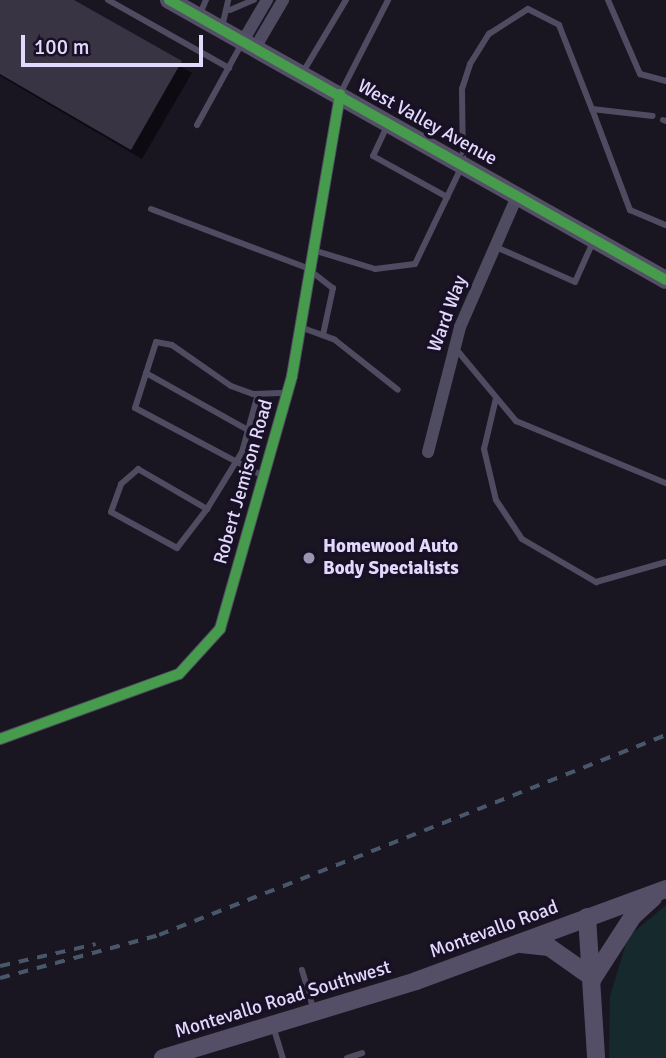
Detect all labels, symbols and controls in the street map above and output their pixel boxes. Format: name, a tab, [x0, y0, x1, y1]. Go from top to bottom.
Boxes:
scale bar	[24, 21, 206, 65]
text: 100 m	[34, 34, 89, 60]
street label: West Valley Avenue	[353, 75, 501, 171]
street label: Ward Way	[424, 273, 472, 355]
street label: Robert Jemison Road	[210, 397, 278, 567]
place label: Homewood Auto Body Specialists	[323, 536, 459, 580]
marker: Homewood Auto Body Specialists	[301, 550, 317, 566]
street label: Montevallo Road	[427, 896, 561, 964]
street label: Montevallo Road Southwest	[172, 956, 394, 1044]

